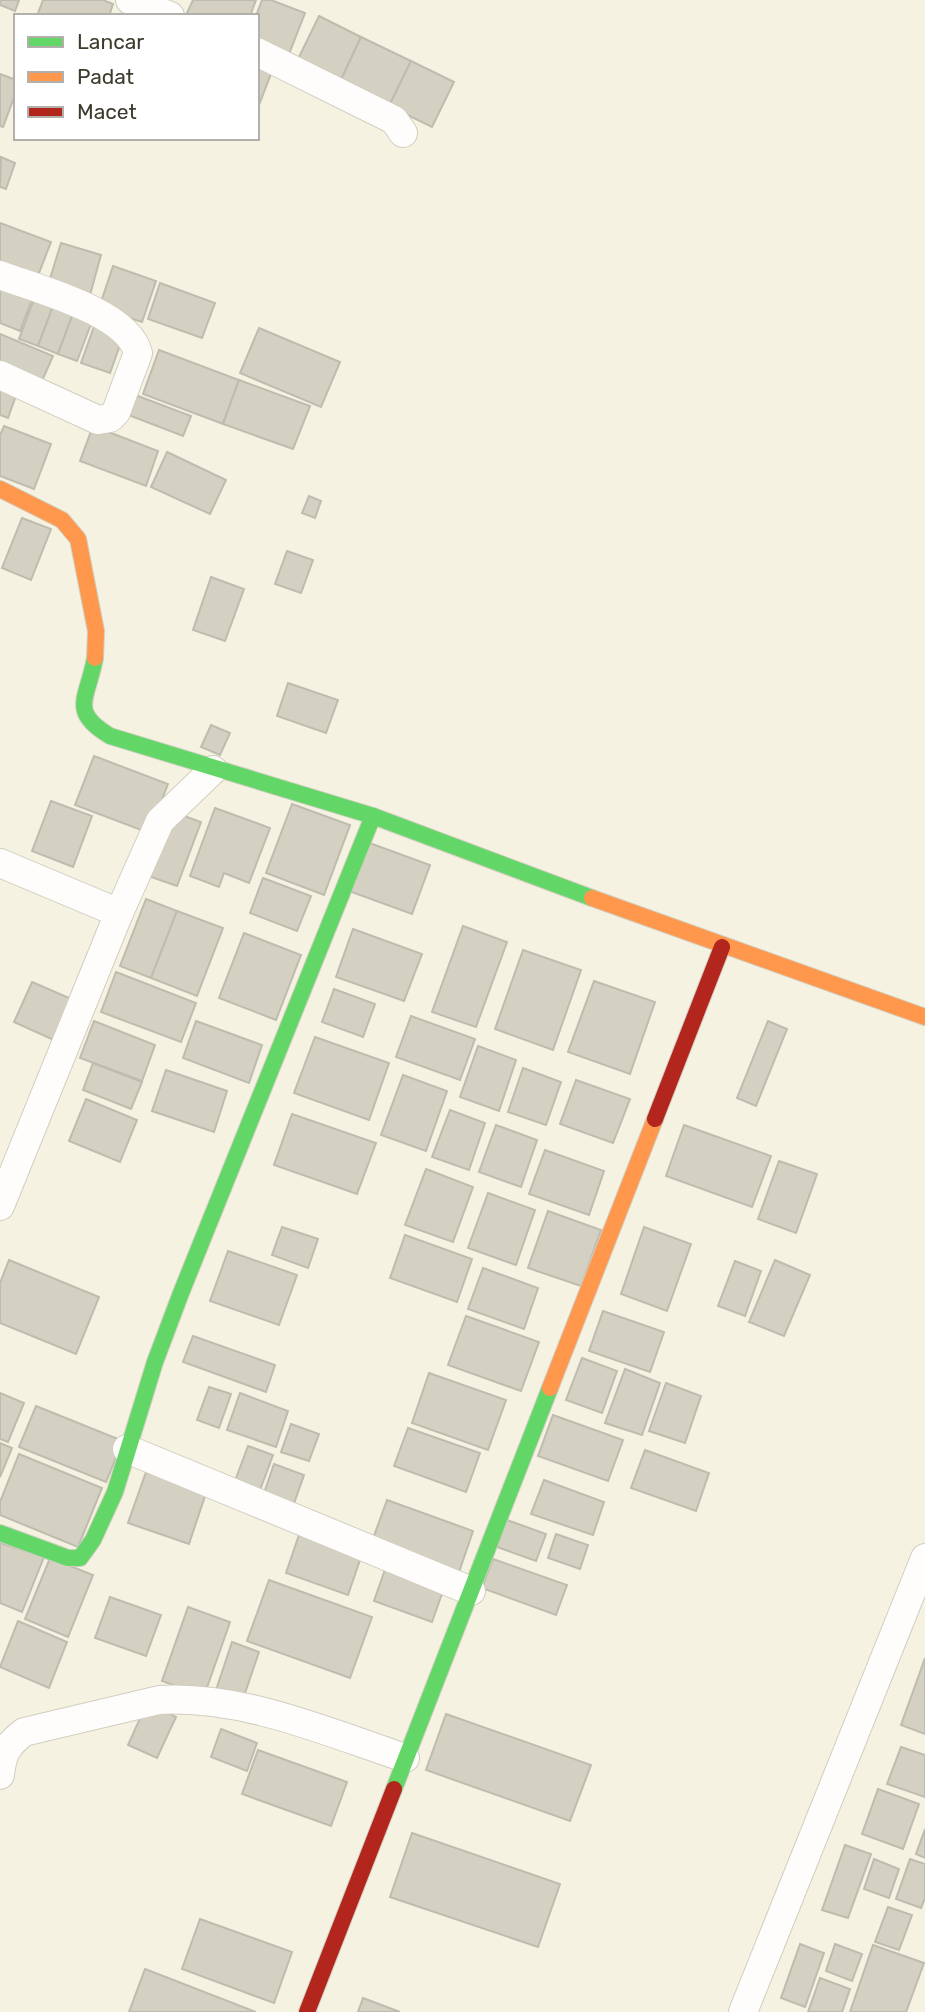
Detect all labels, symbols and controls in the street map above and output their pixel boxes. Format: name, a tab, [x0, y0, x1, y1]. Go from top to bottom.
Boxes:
legend	[14, 14, 259, 140]
text: Lancar	[77, 29, 144, 54]
text: Padat	[77, 64, 134, 89]
text: Macet	[77, 99, 137, 124]

